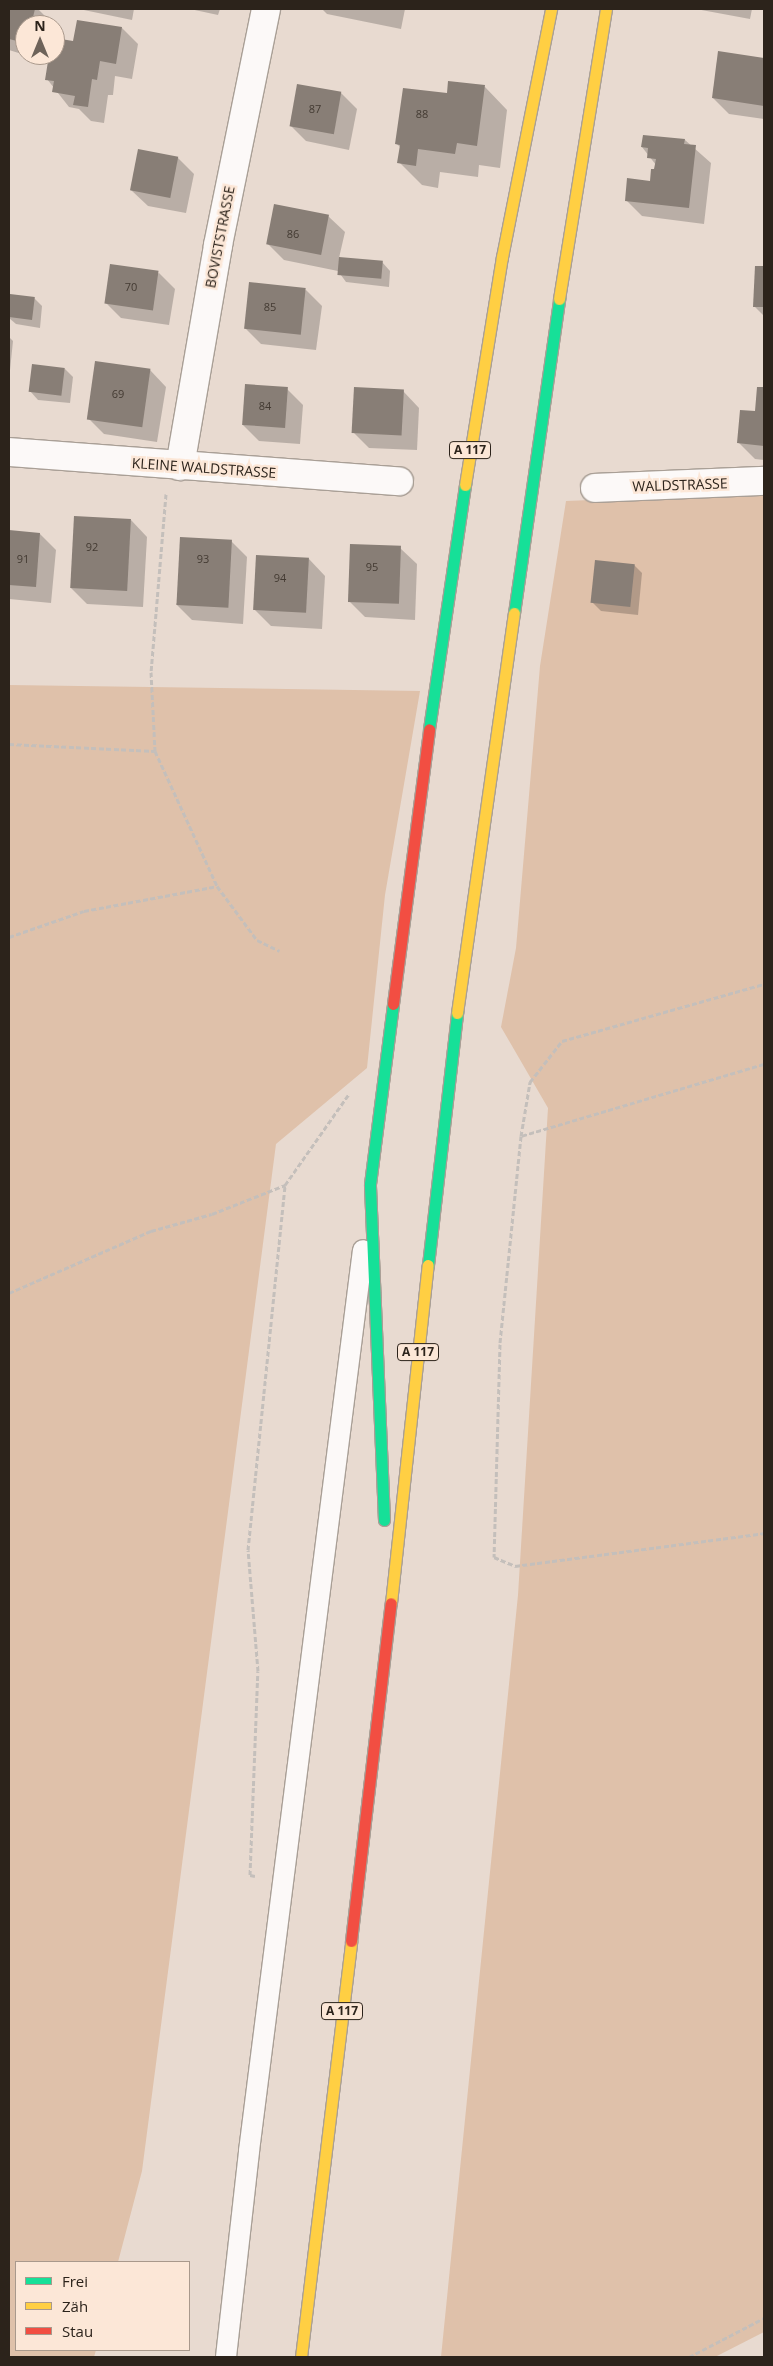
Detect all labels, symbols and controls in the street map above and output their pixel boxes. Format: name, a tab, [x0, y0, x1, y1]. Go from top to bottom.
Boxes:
north arrow	[15, 15, 65, 65]
text: N	[34, 16, 46, 35]
house number: 87	[309, 102, 321, 116]
house number: 88	[416, 107, 428, 121]
street label: BOVISTSTRASSE	[202, 185, 238, 289]
house number: 86	[287, 227, 299, 241]
house number: 70	[125, 280, 137, 294]
house number: 85	[264, 300, 276, 314]
house number: 69	[112, 387, 124, 401]
house number: 84	[259, 399, 271, 413]
road number: A 117	[449, 440, 491, 460]
street label: KLEINE WALDSTRASSE	[131, 455, 277, 481]
street label: WALDSTRASSE	[632, 475, 728, 495]
house number: 92	[86, 540, 98, 554]
house number: 91	[17, 552, 29, 566]
house number: 93	[197, 552, 209, 566]
house number: 95	[366, 560, 378, 574]
house number: 94	[274, 571, 286, 585]
road number: A 117	[397, 1342, 439, 1361]
road number: A 117	[321, 2002, 363, 2020]
legend	[15, 2261, 190, 2351]
text: Frei	[62, 2271, 88, 2291]
text: Zäh	[62, 2296, 88, 2316]
text: Stau	[62, 2321, 93, 2341]

